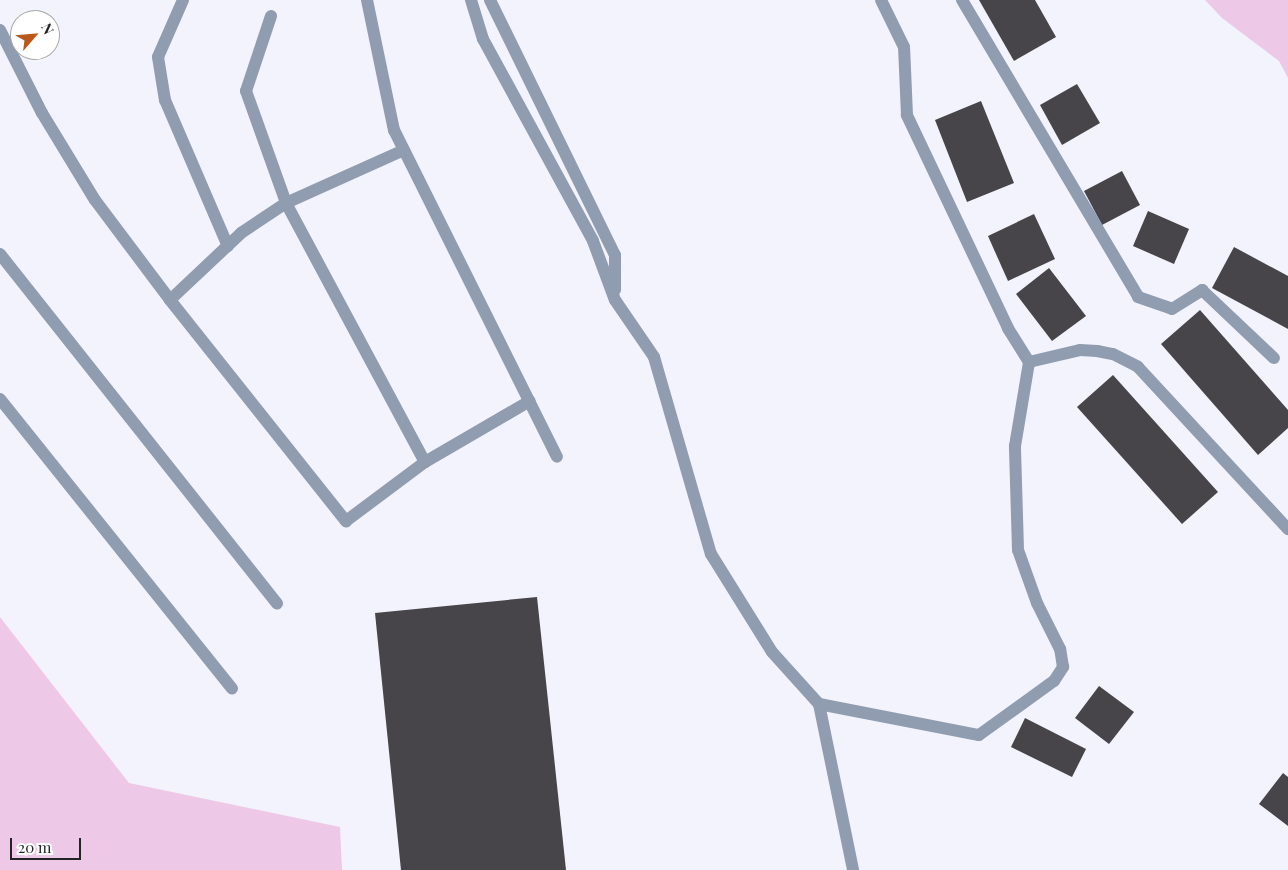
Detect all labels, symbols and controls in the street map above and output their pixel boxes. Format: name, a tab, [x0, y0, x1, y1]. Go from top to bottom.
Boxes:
north arrow	[10, 10, 60, 60]
text: N	[37, 20, 59, 37]
scale bar	[12, 828, 84, 860]
text: 20 m	[18, 837, 51, 857]

